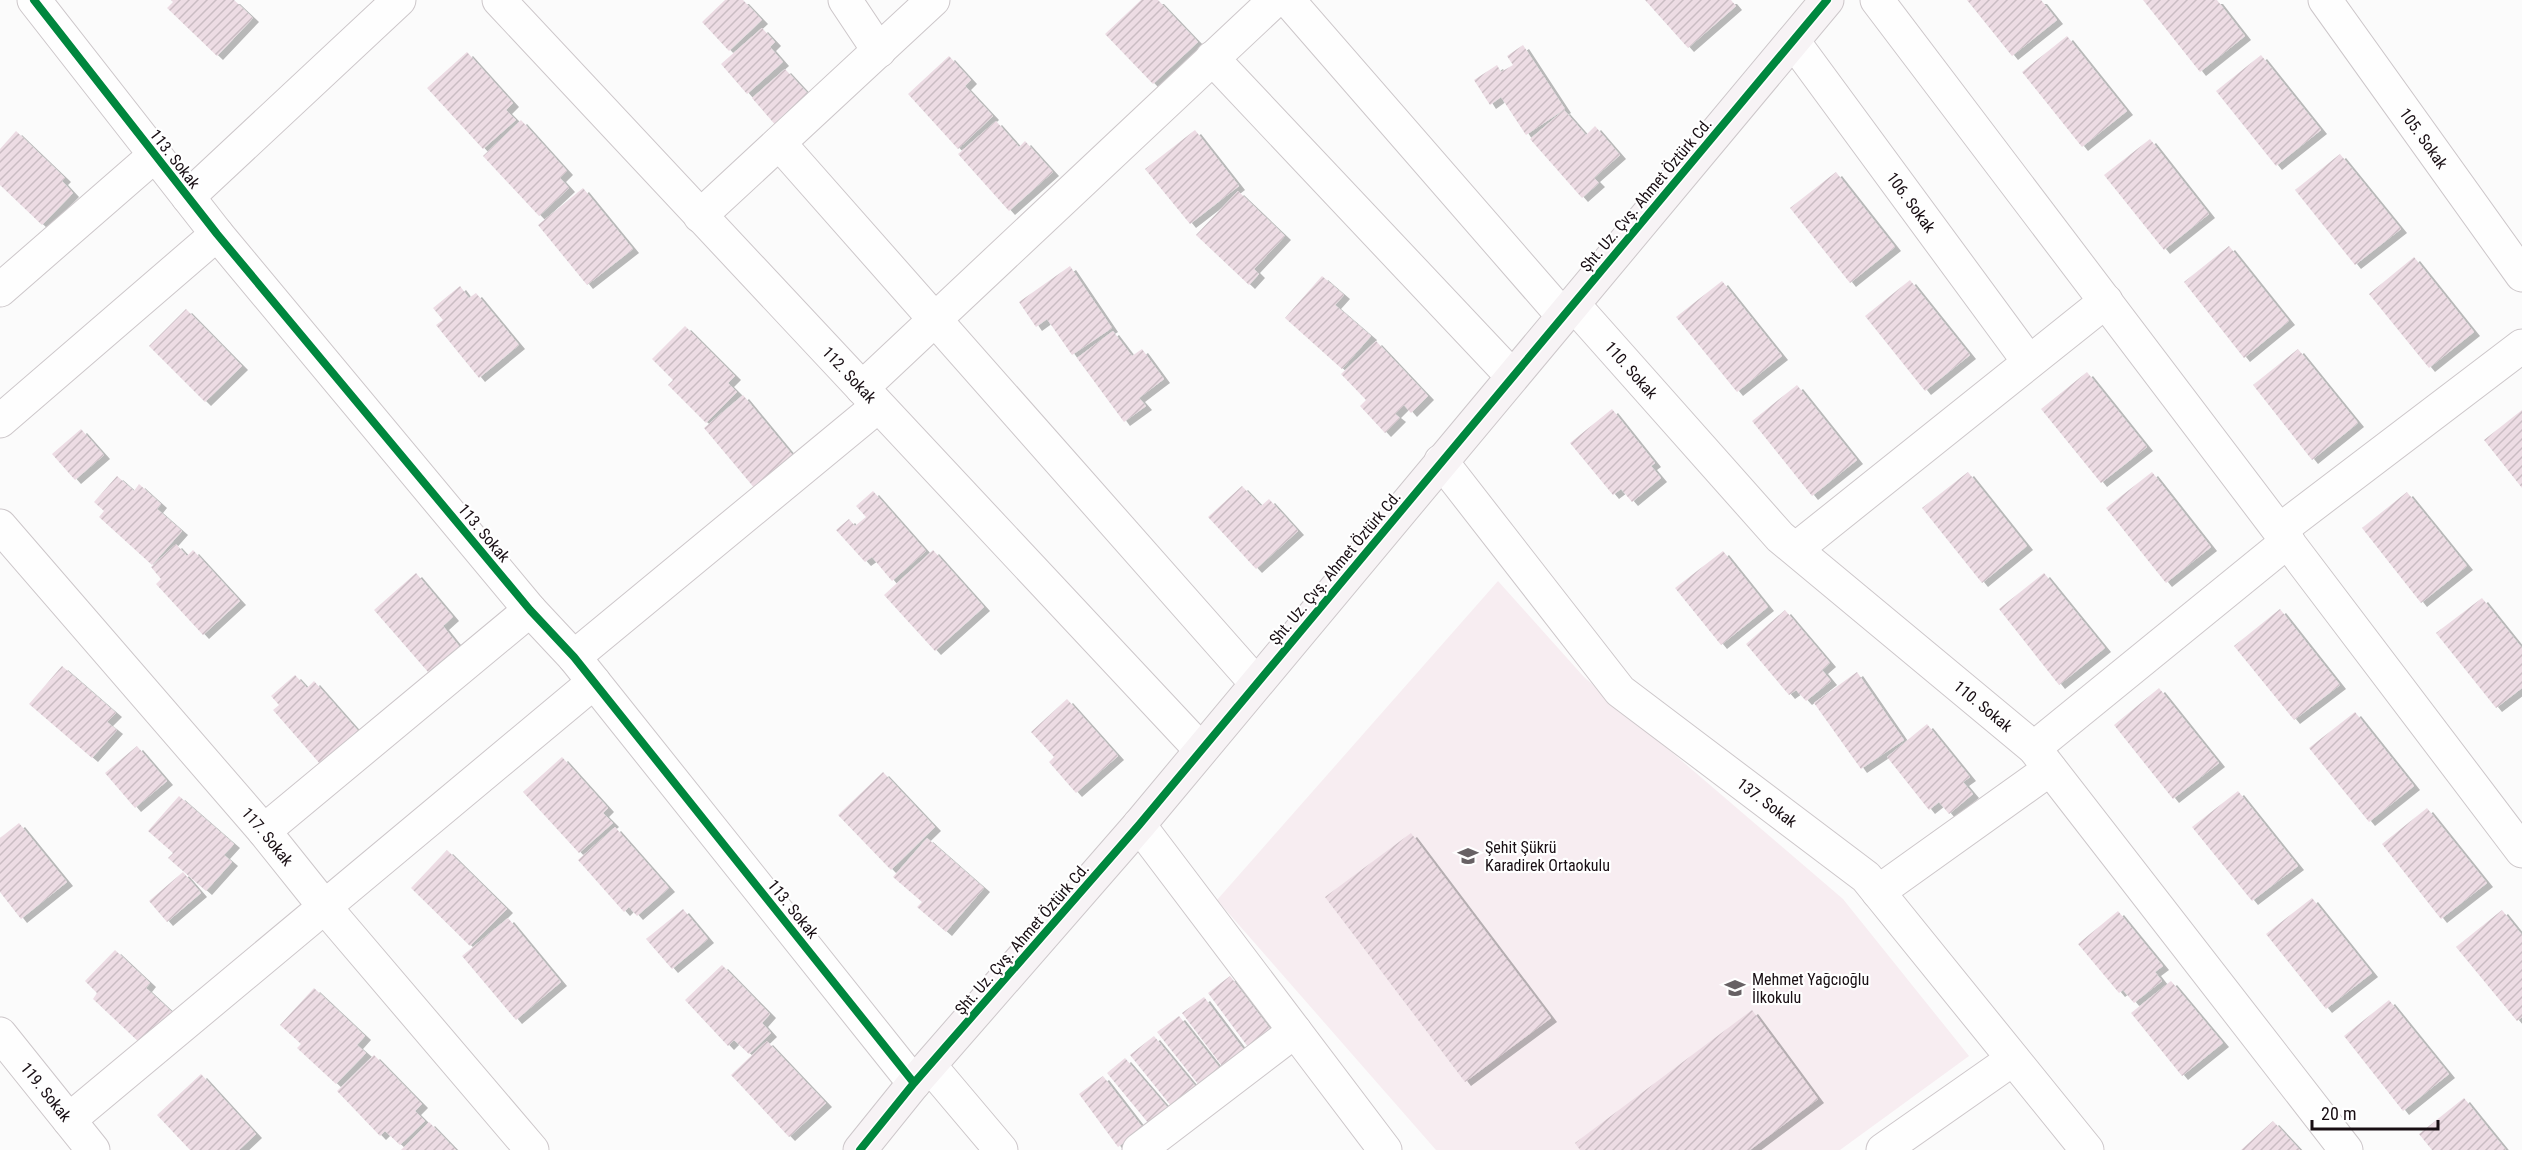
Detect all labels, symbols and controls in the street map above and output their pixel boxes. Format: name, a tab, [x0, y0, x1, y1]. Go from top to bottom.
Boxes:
street label: 105. Sokak	[2396, 104, 2453, 173]
street label: Şht. Uz. Çvş. Ahmet Öztürk Cd.	[1576, 114, 1716, 276]
street label: 113. Sokak	[146, 126, 205, 193]
street label: 106. Sokak	[1883, 168, 1940, 237]
street label: 110. Sokak	[1601, 337, 1662, 403]
street label: 112. Sokak	[819, 342, 881, 407]
street label: Şht. Uz. Çvş. Ahmet Öztürk Cd.	[1265, 487, 1405, 649]
street label: 113. Sokak	[454, 500, 514, 567]
street label: 110. Sokak	[1950, 676, 2017, 736]
street label: 137. Sokak	[1734, 774, 1802, 831]
street label: 117. Sokak	[238, 803, 298, 870]
place label: Şehit Şükrü Karadirek Ortaokulu	[1485, 838, 1610, 875]
school or university icon: Şehit Şükrü Karadirek Ortaokulu	[1456, 844, 1480, 868]
street label: Şht. Uz. Çvş. Ahmet Öztürk Cd.	[951, 859, 1093, 1019]
street label: 113. Sokak	[764, 876, 823, 943]
place label: Mehmet Yağcıoğlu İlkokulu	[1752, 970, 1869, 1007]
school or university icon: Mehmet Yağcıoğlu İlkokulu	[1723, 976, 1747, 1000]
street label: 119. Sokak	[17, 1058, 76, 1126]
scale bar	[2312, 1093, 2438, 1131]
text: 20 m	[2321, 1103, 2356, 1124]

